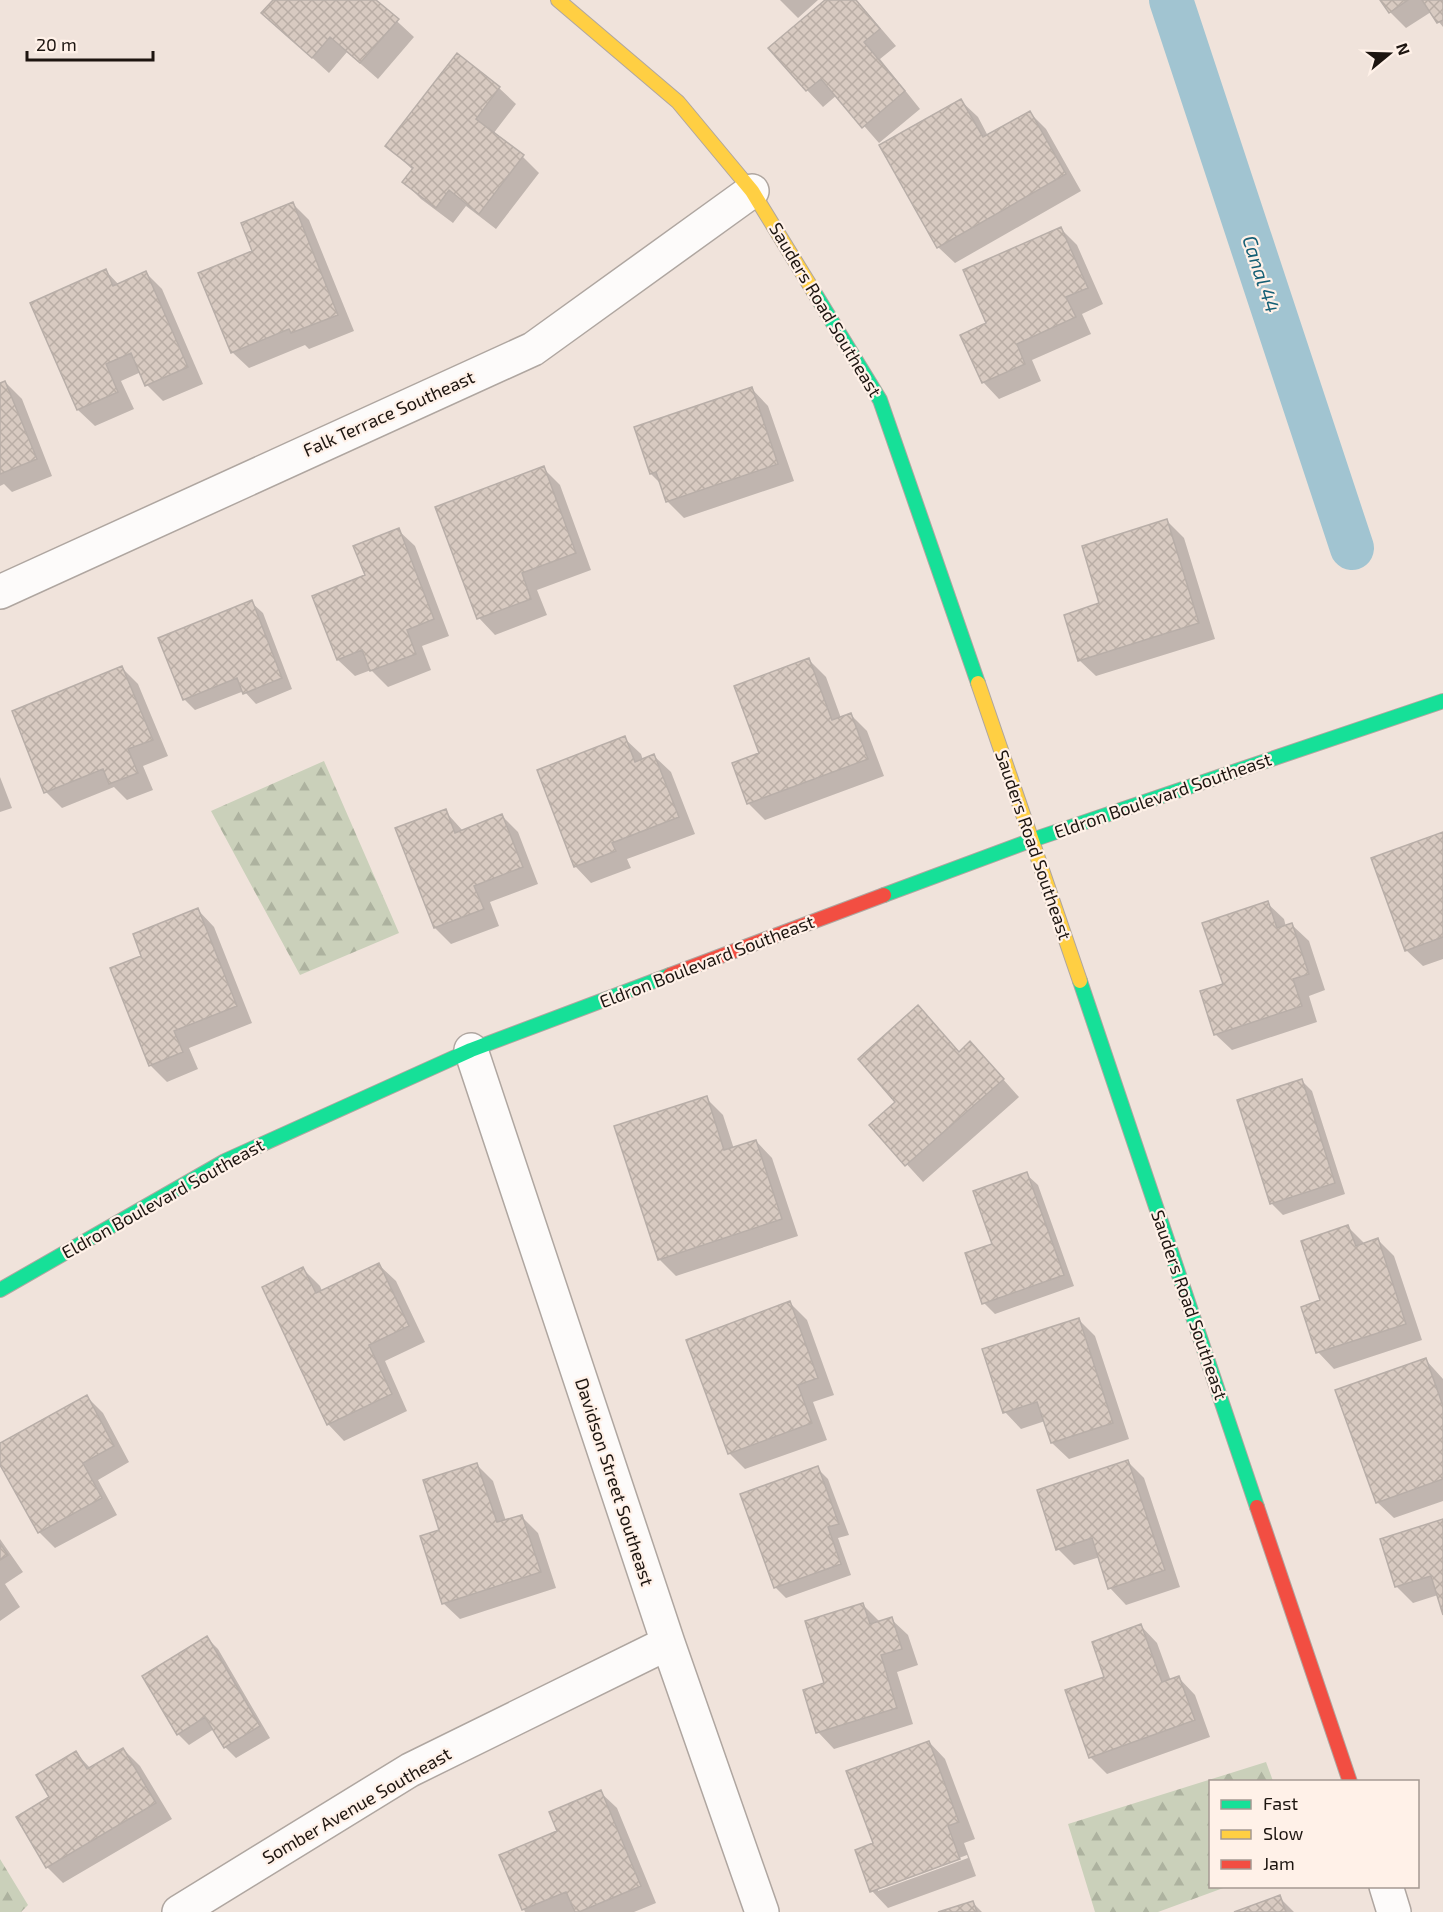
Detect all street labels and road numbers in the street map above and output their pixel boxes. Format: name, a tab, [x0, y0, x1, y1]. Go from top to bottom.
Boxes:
street label: Sauders Road Southeast	[765, 218, 887, 401]
street label: Falk Terrace Southeast	[299, 365, 478, 461]
street label: Sauders Road Southeast	[991, 747, 1077, 943]
street label: Eldron Boulevard Southeast	[1051, 747, 1274, 843]
street label: Eldron Boulevard Southeast	[596, 910, 817, 1012]
street label: Eldron Boulevard Southeast	[57, 1133, 268, 1263]
street label: Sauders Road Southeast	[1147, 1207, 1233, 1403]
street label: Davidson Street Southeast	[571, 1375, 659, 1589]
street label: Somber Avenue Southeast	[258, 1742, 455, 1868]

